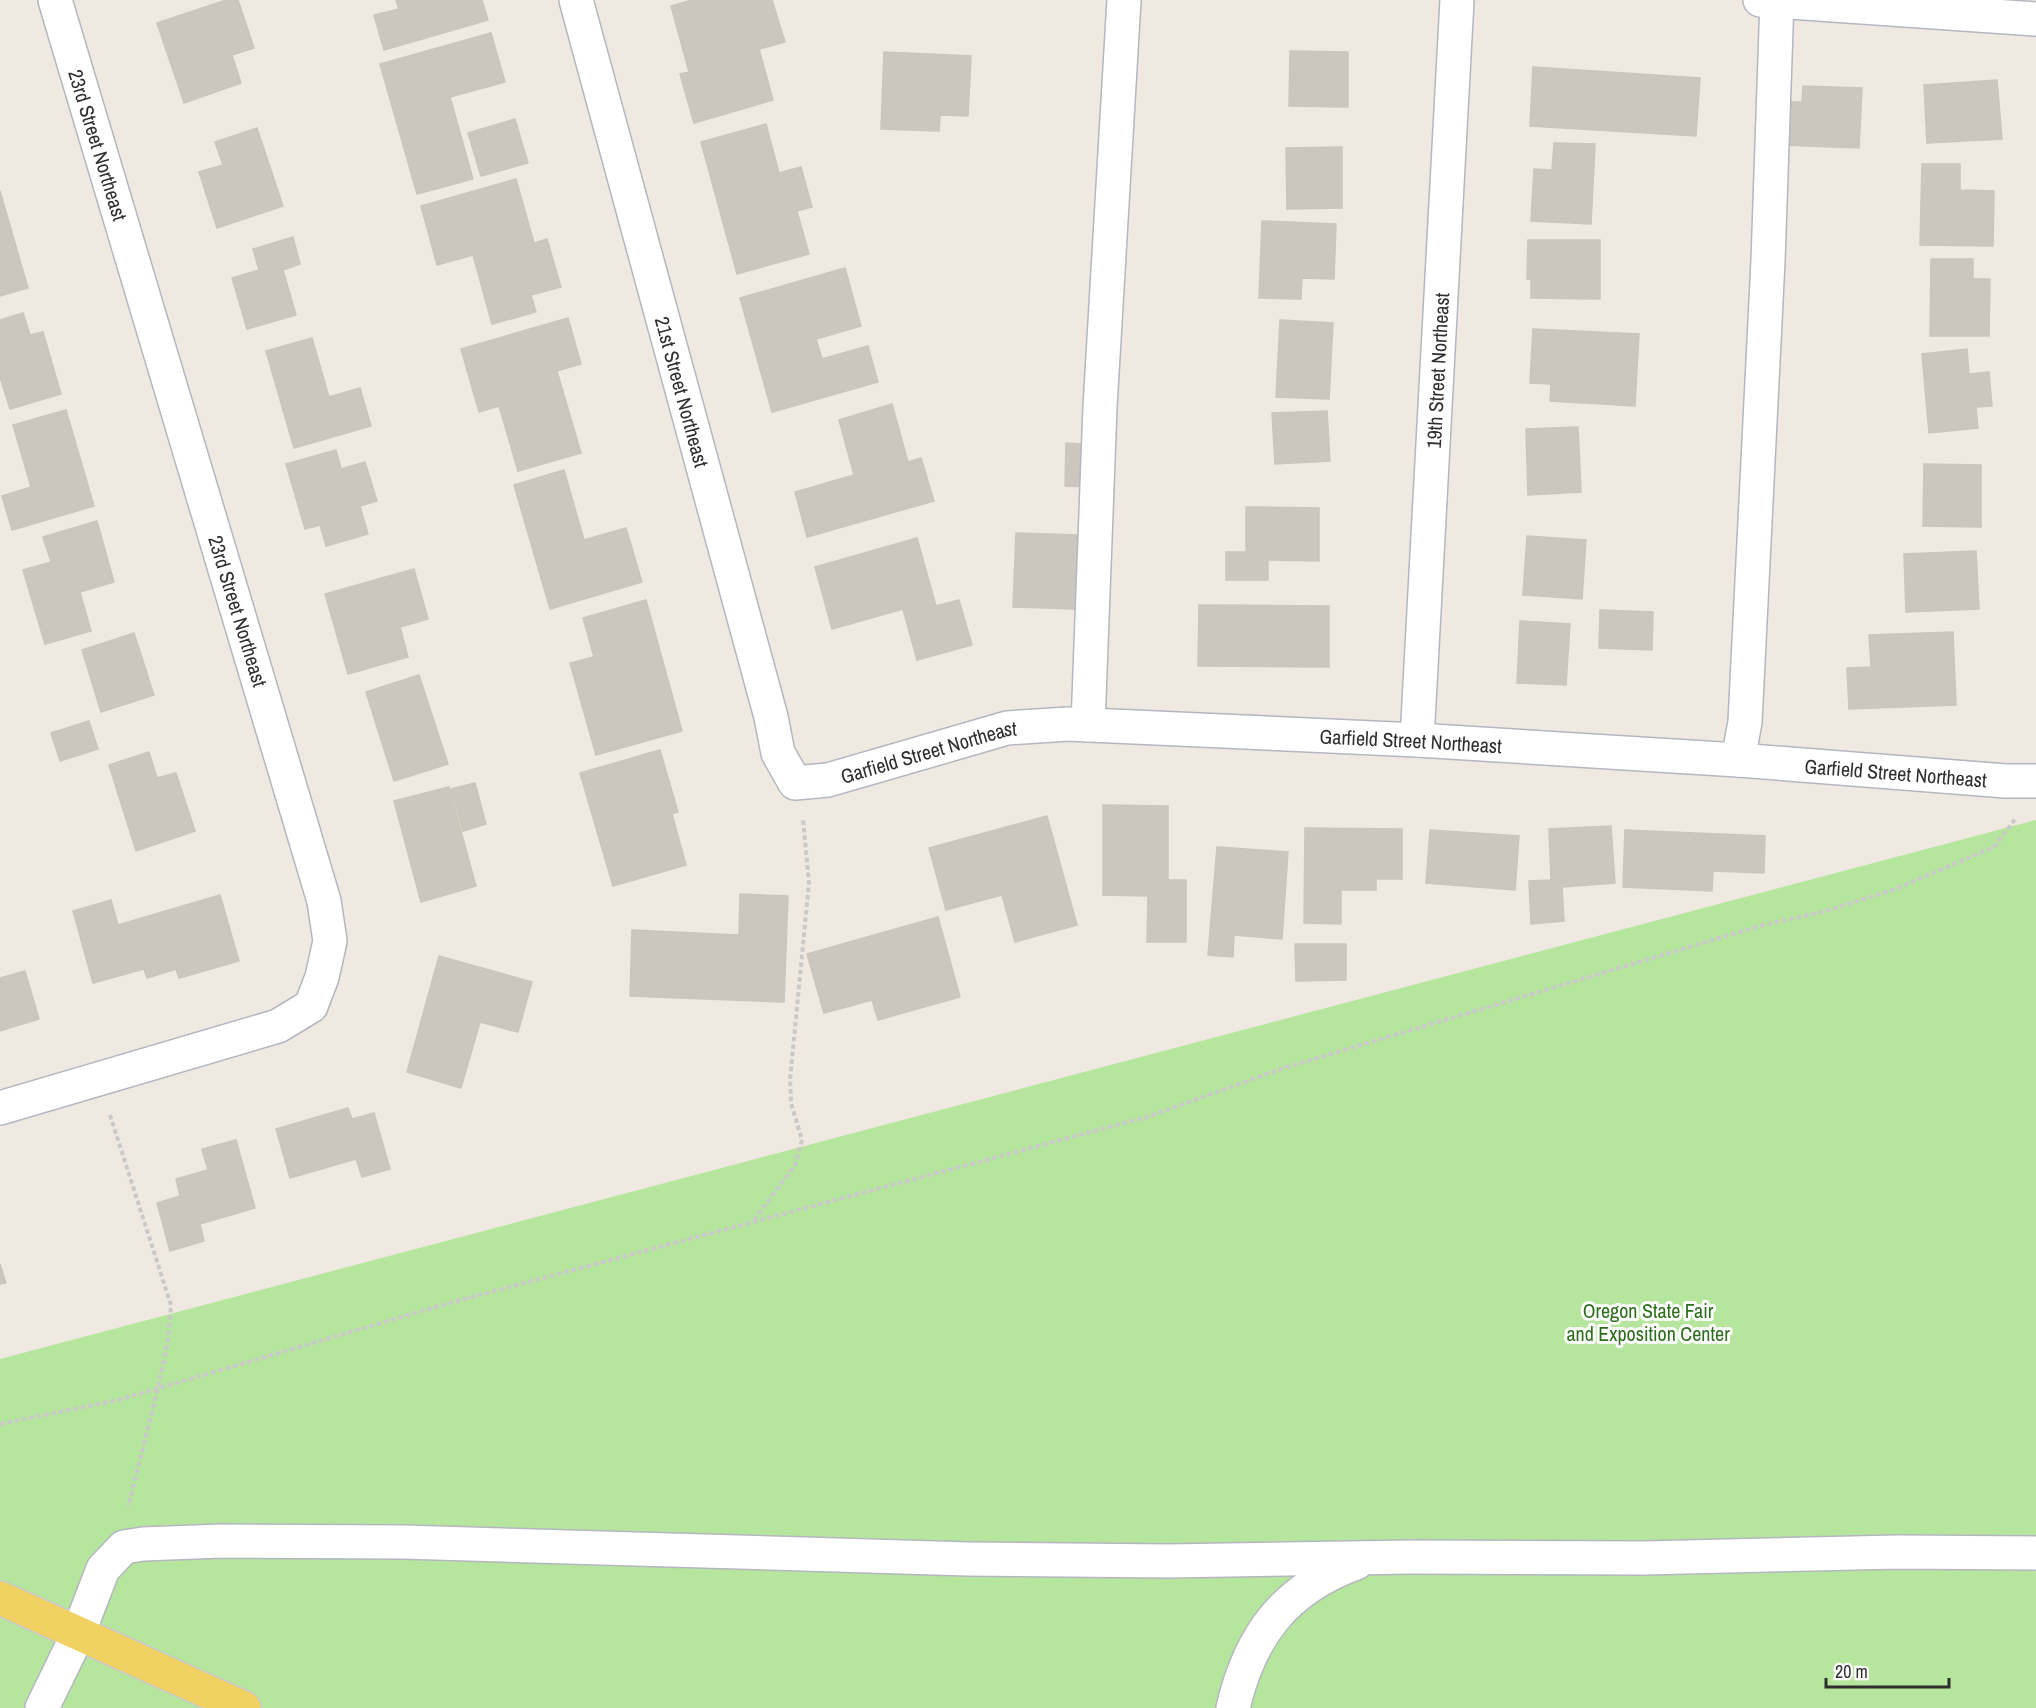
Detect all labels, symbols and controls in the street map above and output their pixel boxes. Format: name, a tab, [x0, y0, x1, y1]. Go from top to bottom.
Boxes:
street label: 23rd Street Northeast	[62, 66, 134, 224]
street label: 19th Street Northeast	[1419, 291, 1455, 449]
street label: 21st Street Northeast	[649, 313, 716, 471]
street label: 23rd Street Northeast	[202, 532, 274, 690]
street label: Garfield Street Northeast	[837, 714, 1018, 789]
street label: Garfield Street Northeast	[1319, 722, 1503, 759]
street label: Garfield Street Northeast	[1804, 752, 1988, 793]
park label: Oregon State Fair and Exposition Center	[1566, 1297, 1730, 1347]
scale bar	[1826, 1651, 1949, 1689]
text: 20 m	[1835, 1659, 1868, 1684]

